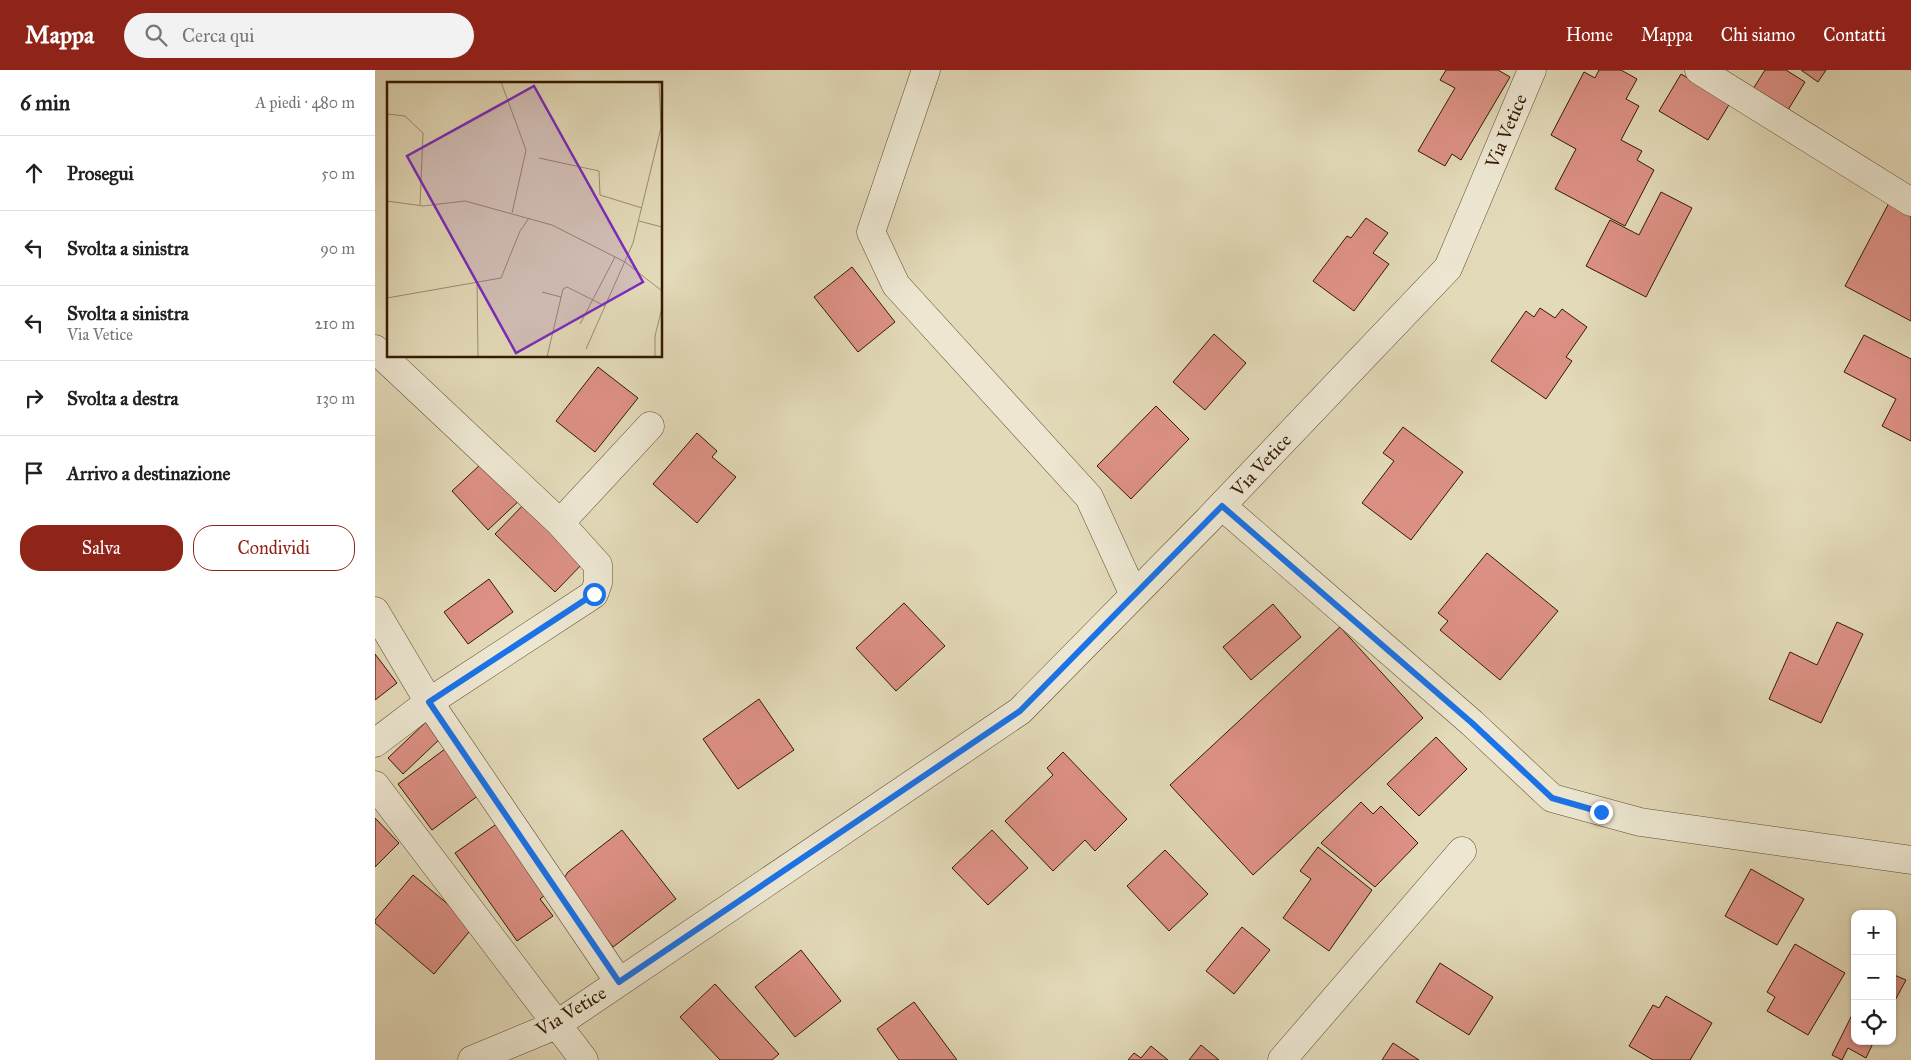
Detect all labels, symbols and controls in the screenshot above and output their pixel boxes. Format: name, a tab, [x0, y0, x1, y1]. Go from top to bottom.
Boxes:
search box	[124, 13, 474, 58]
text: Mappa	[25, 20, 94, 50]
icon: search	[142, 21, 170, 49]
text: Cerca qui	[182, 24, 255, 47]
text: Home	[1566, 24, 1613, 46]
text: Mappa	[1641, 24, 1693, 46]
text: Chi siamo	[1721, 24, 1795, 46]
text: Contatti	[1823, 24, 1886, 46]
inset map	[387, 82, 663, 358]
text: 6 min	[20, 90, 70, 116]
street label: Via Vetice	[1480, 90, 1532, 172]
text: A piedi · 480 m	[255, 93, 355, 112]
icon: ahead	[20, 159, 48, 187]
text: Prosegui	[67, 162, 134, 185]
text: 50 m	[321, 164, 355, 183]
icon: left	[20, 234, 48, 262]
text: Svolta a sinistra	[67, 237, 189, 260]
text: 90 m	[320, 239, 355, 258]
text: Svolta a sinistra	[67, 302, 189, 325]
icon: left	[20, 309, 48, 337]
text: 210 m	[315, 314, 355, 333]
text: Via Vetice	[67, 325, 133, 344]
icon: right	[20, 384, 48, 412]
text: Svolta a destra	[67, 387, 179, 410]
text: 130 m	[316, 389, 355, 408]
street label: Via Vetice	[1225, 429, 1296, 502]
icon: arrive	[20, 459, 48, 487]
text: Arrivo a destinazione	[67, 462, 230, 485]
button: Salva	[20, 525, 183, 571]
button: Condividi	[193, 525, 355, 571]
route start	[583, 583, 606, 606]
route end	[1590, 801, 1613, 824]
map controls	[1851, 910, 1896, 1045]
button: +	[1851, 910, 1896, 955]
button: −	[1851, 955, 1896, 1000]
street label: Via Vetice	[531, 981, 610, 1041]
button: locate	[1851, 1000, 1896, 1045]

